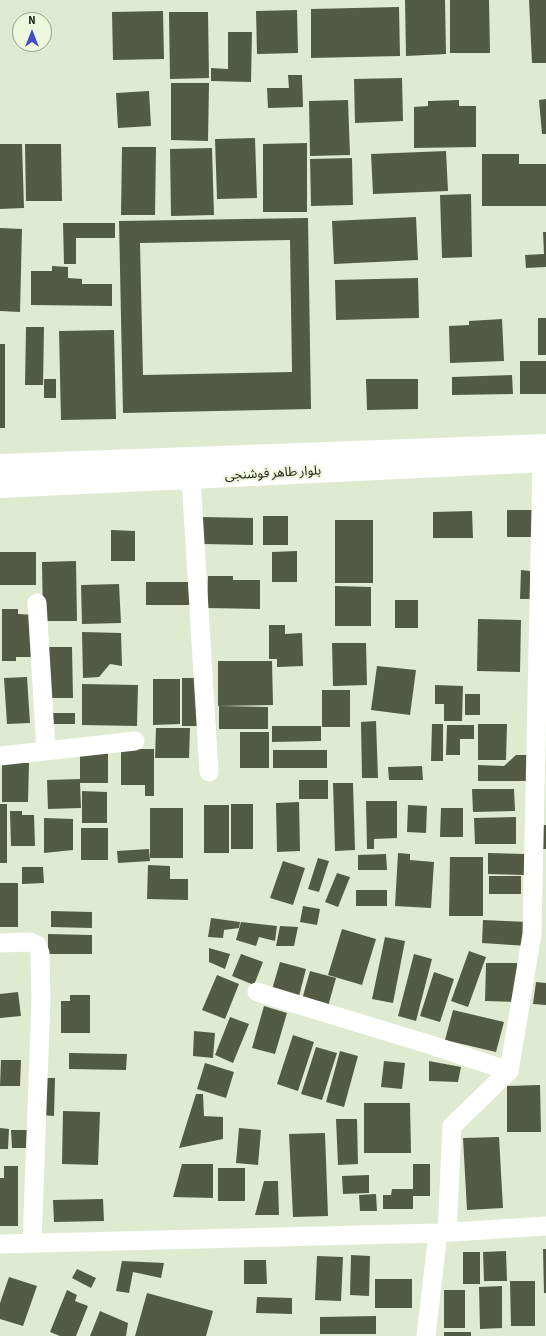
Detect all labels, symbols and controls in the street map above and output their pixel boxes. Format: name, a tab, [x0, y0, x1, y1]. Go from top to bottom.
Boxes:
north arrow	[12, 12, 52, 52]
text: N	[28, 13, 36, 28]
street label: بلوار طاهر فوشنجی	[225, 464, 321, 484]

